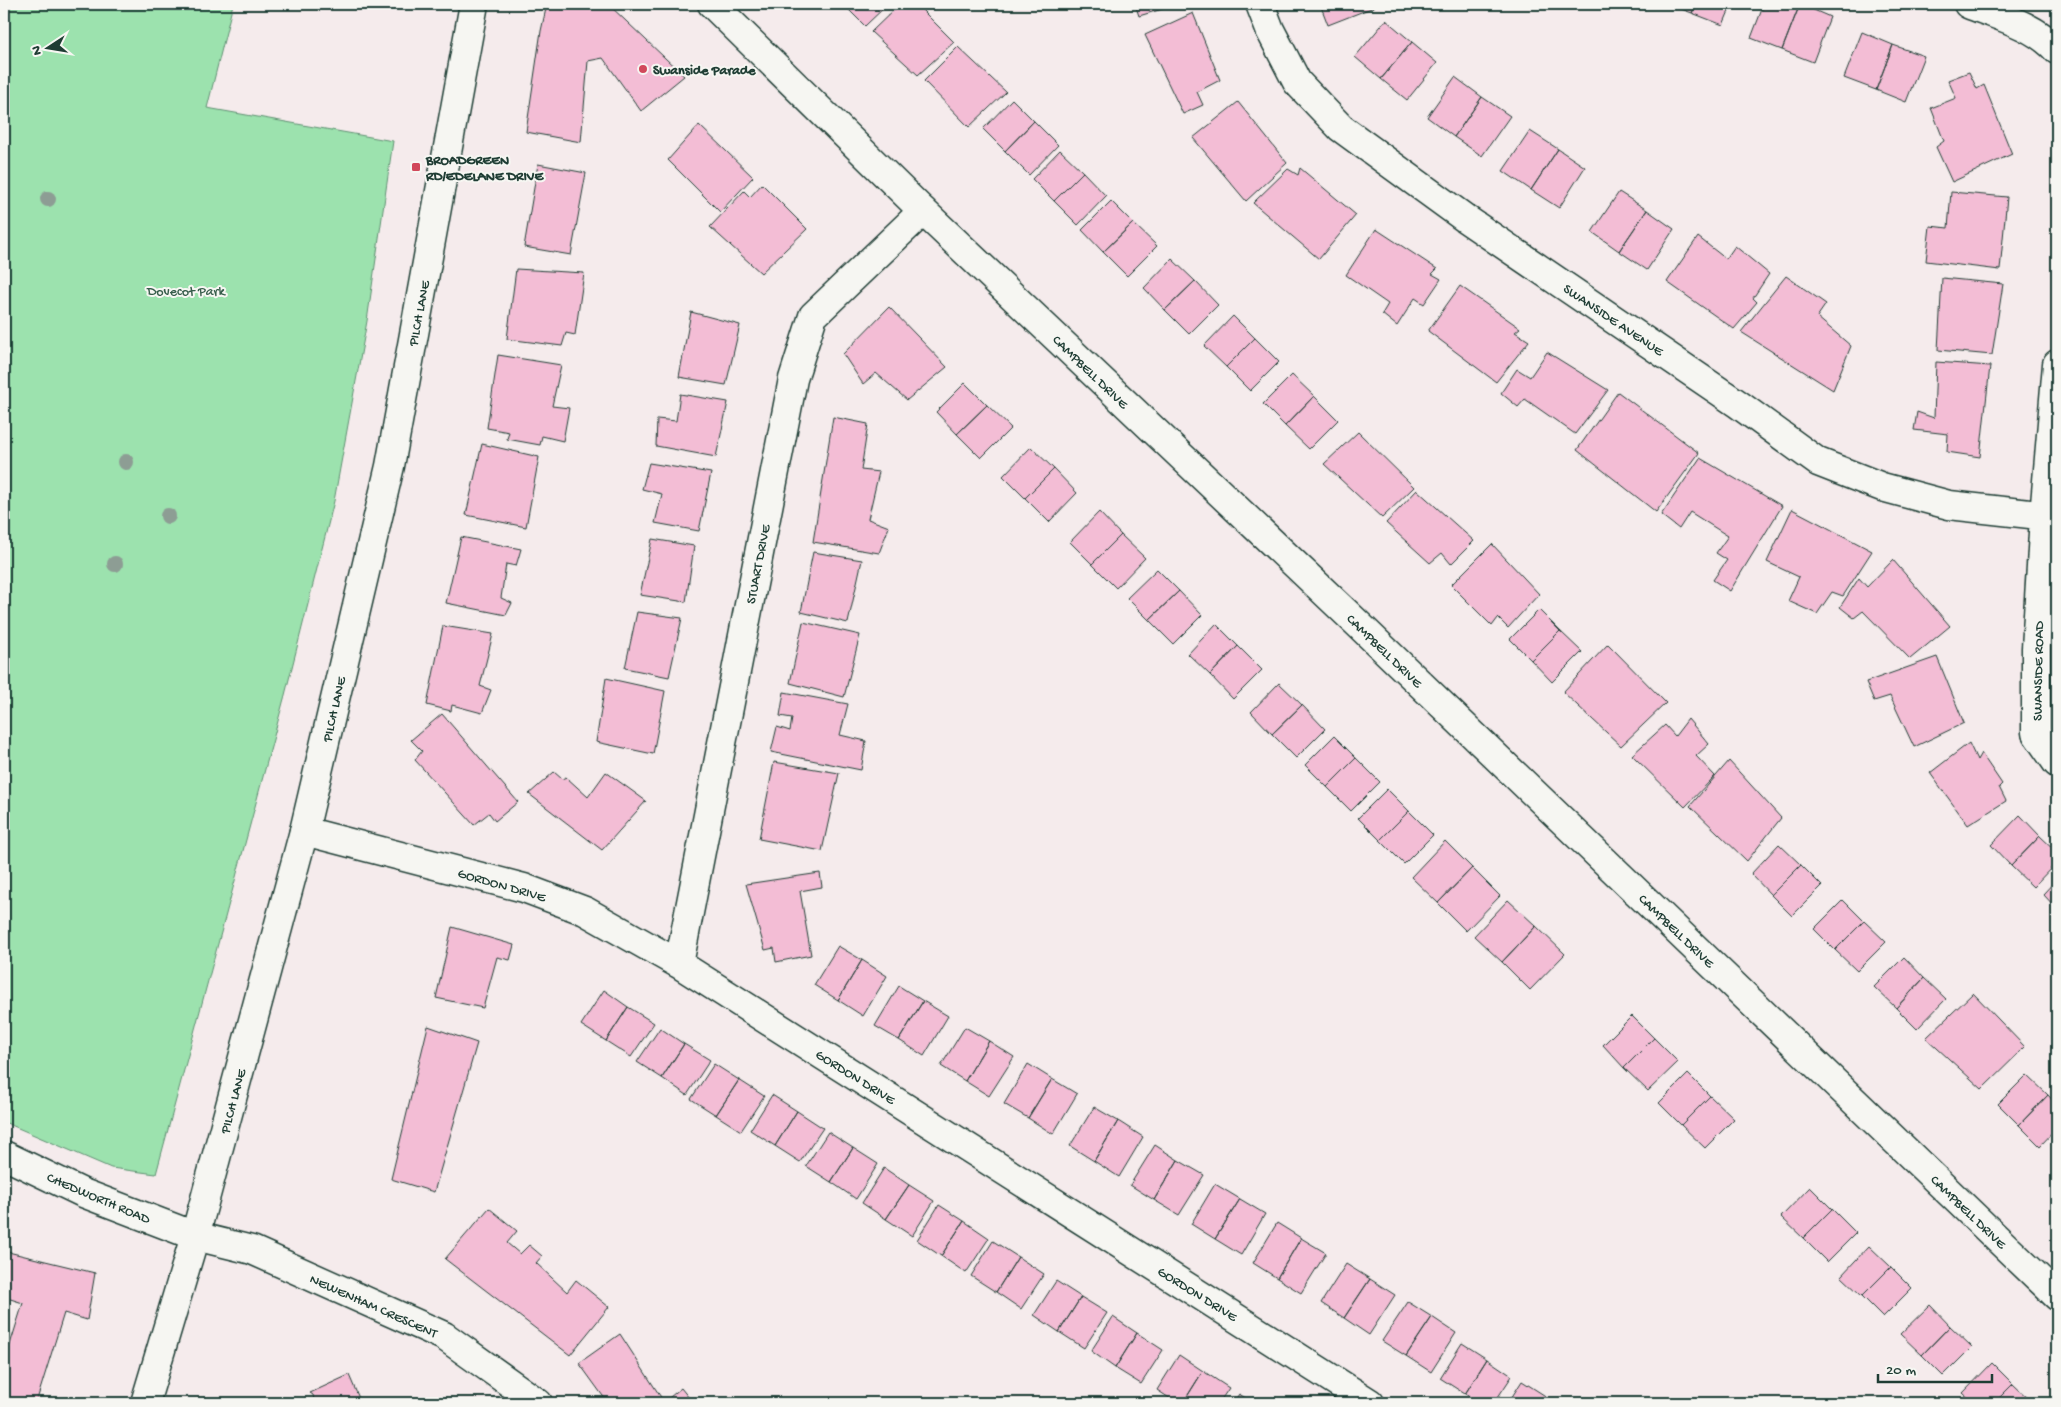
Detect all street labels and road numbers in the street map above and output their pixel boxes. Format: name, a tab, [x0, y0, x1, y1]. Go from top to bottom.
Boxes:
street label: PILCH LANE	[406, 278, 435, 349]
street label: SWANSIDE AVENUE	[1559, 281, 1667, 362]
street label: CAMPBELL DRIVE	[1048, 332, 1132, 414]
street label: STUART DRIVE	[743, 522, 776, 606]
street label: CAMPBELL DRIVE	[1342, 611, 1426, 693]
street label: SWANSIDE ROAD	[2030, 620, 2049, 721]
street label: PILCH LANE	[319, 674, 351, 745]
street label: GORDON DRIVE	[455, 866, 549, 907]
street label: CAMPBELL DRIVE	[1634, 891, 1718, 973]
street label: GORDON DRIVE	[812, 1047, 899, 1110]
street label: PILCH LANE	[217, 1066, 252, 1137]
street label: CHEDWORTH ROAD	[44, 1170, 153, 1229]
street label: CAMPBELL DRIVE	[1926, 1172, 2010, 1254]
street label: GORDON DRIVE	[1154, 1264, 1241, 1327]
street label: NEWENHAM CRESCENT	[307, 1271, 440, 1343]

